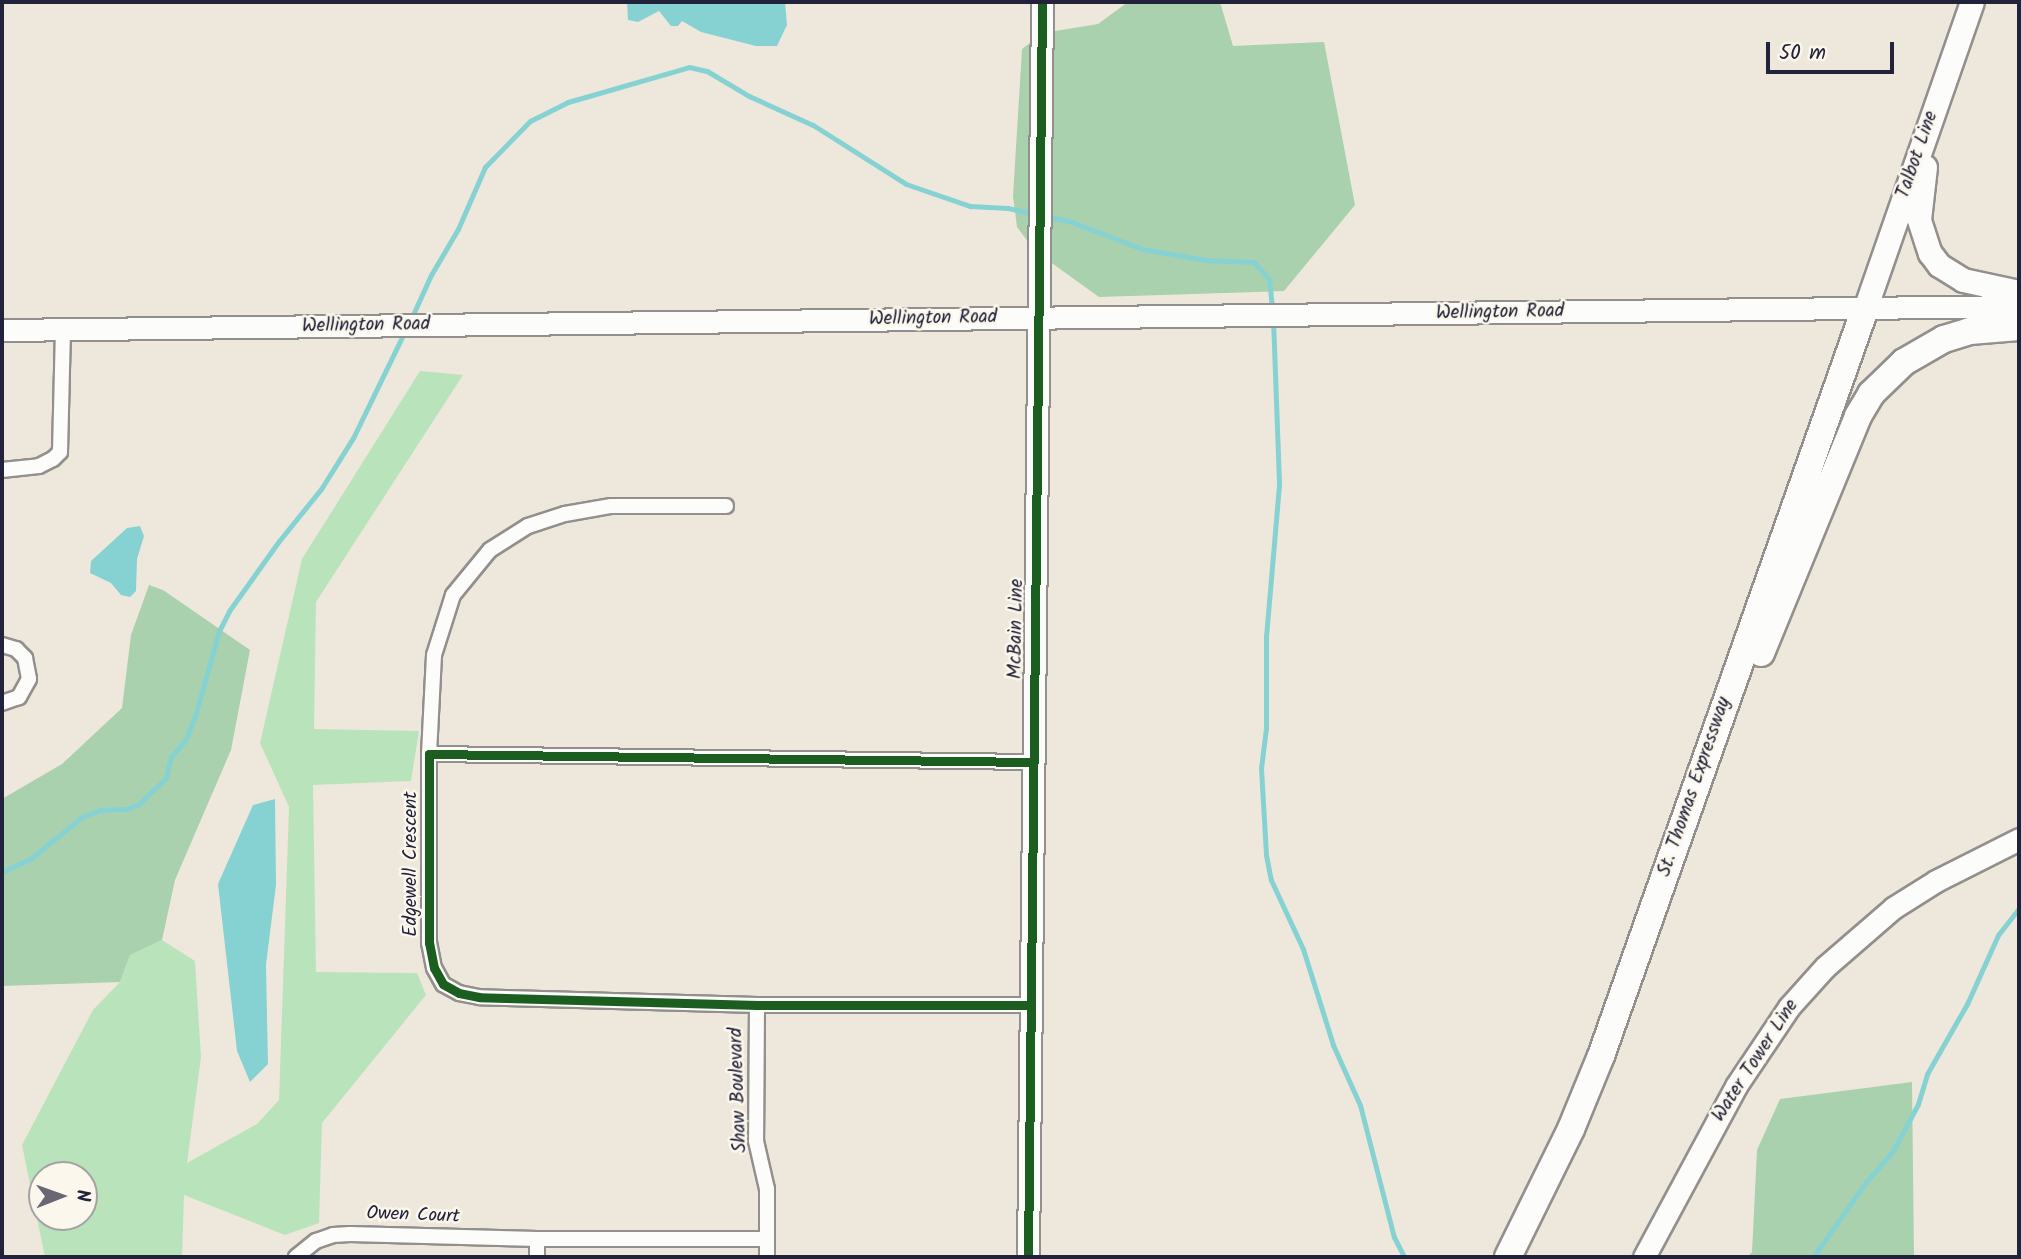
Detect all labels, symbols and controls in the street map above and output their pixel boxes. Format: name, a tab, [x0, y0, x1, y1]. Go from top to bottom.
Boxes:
scale bar	[1769, 28, 1897, 72]
text: 50 m	[1779, 37, 1826, 70]
street label: Talbot Line	[1892, 108, 1944, 202]
street label: Wellington Road	[1436, 300, 1564, 326]
street label: Wellington Road	[869, 306, 997, 332]
street label: Wellington Road	[302, 313, 430, 339]
street label: McBain Line	[1005, 579, 1029, 679]
street label: St. Thomas Expressway	[1654, 694, 1736, 880]
street label: Edgewell Crescent	[401, 791, 423, 937]
street label: Water Tower Line	[1708, 996, 1804, 1126]
street label: Shaw Boulevard	[725, 1027, 753, 1153]
north arrow	[28, 1161, 98, 1231]
text: N	[67, 1189, 97, 1202]
street label: Owen Court	[366, 1203, 460, 1229]

